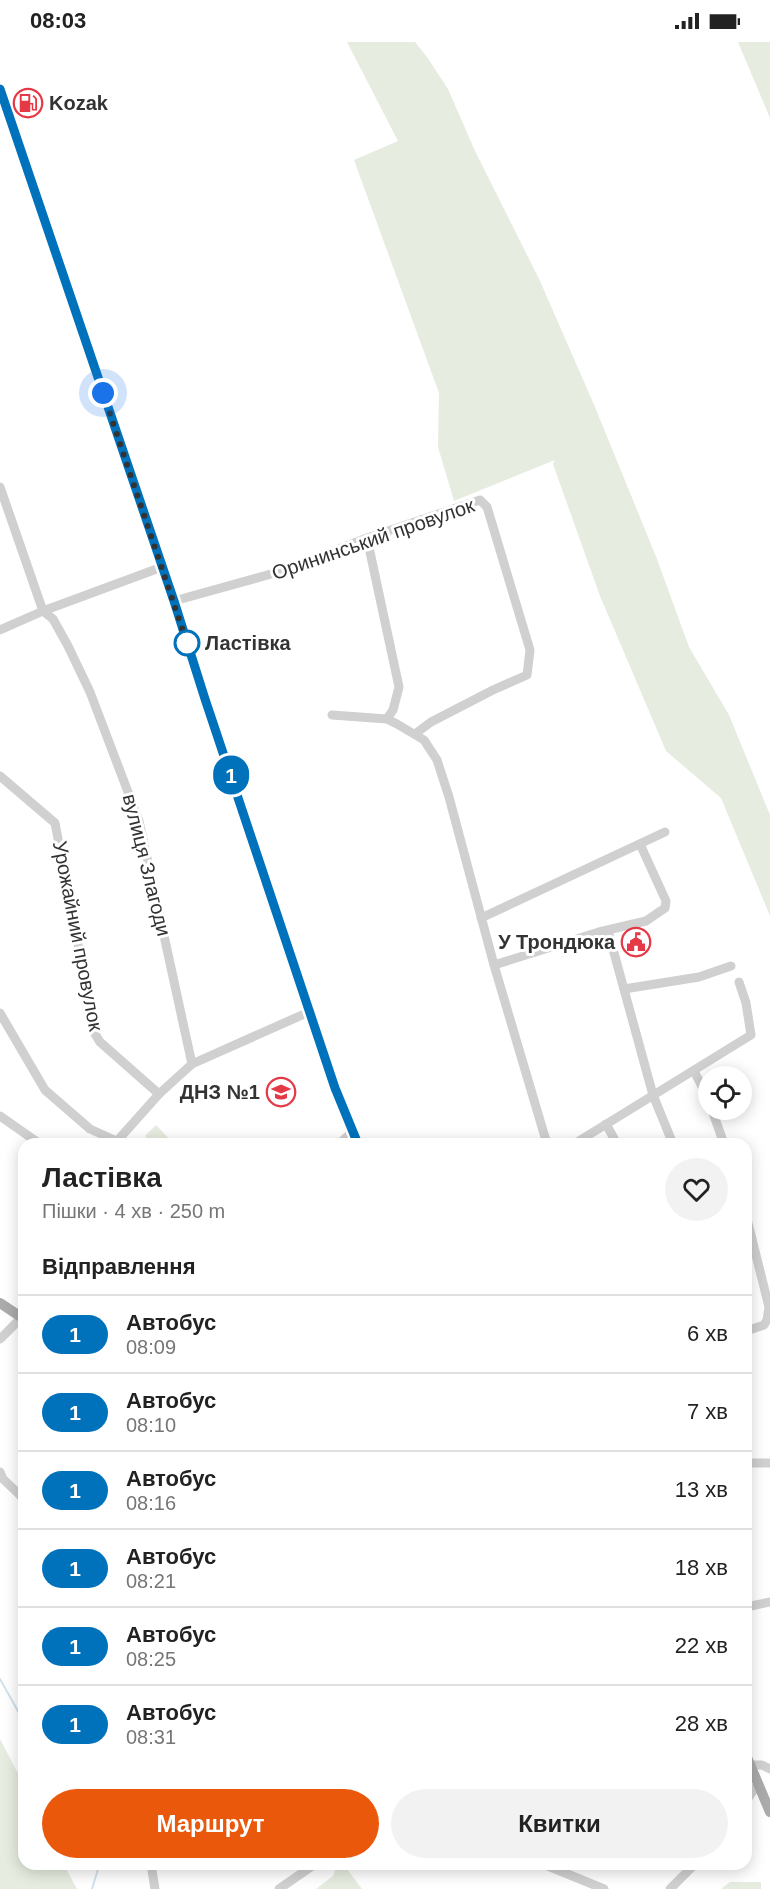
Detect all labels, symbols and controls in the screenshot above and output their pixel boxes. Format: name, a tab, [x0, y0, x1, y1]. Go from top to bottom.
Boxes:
text: 08:03	[30, 8, 86, 33]
fuel station icon: Kozak	[12, 87, 44, 119]
place label: Kozak	[49, 92, 109, 114]
your location	[88, 378, 118, 408]
street label: Орининський провулок	[269, 494, 477, 584]
marker: Ластівка	[174, 630, 200, 656]
place label: Ластівка	[205, 632, 291, 654]
line badge: 1	[212, 756, 250, 794]
text: 1	[225, 764, 237, 787]
street label: вулиця Злагоди	[119, 792, 175, 938]
street label: Урожайний провулок	[49, 839, 107, 1033]
public building icon: У Трондюка	[620, 926, 652, 958]
place label: У Трондюка	[498, 931, 616, 953]
map controls	[698, 1066, 752, 1120]
button: locate	[698, 1066, 752, 1120]
school or university icon: ДНЗ №1	[265, 1076, 297, 1108]
place label: ДНЗ №1	[180, 1081, 260, 1103]
button: heart	[665, 1158, 728, 1221]
text: Ластівка	[42, 1162, 162, 1193]
text: Пішки · 4 хв · 250 m	[42, 1200, 225, 1222]
text: Відправлення	[42, 1254, 196, 1279]
text: Автобус	[126, 1310, 216, 1335]
text: 6 хв	[687, 1321, 728, 1346]
text: 1	[69, 1323, 81, 1346]
text: 08:09	[126, 1336, 176, 1358]
text: Автобус	[126, 1388, 216, 1413]
text: 7 хв	[687, 1399, 728, 1424]
text: 1	[69, 1401, 81, 1424]
text: 08:10	[126, 1414, 176, 1436]
text: Автобус	[126, 1466, 216, 1491]
text: 13 хв	[675, 1477, 728, 1502]
text: 1	[69, 1479, 81, 1502]
text: 08:16	[126, 1492, 176, 1514]
text: Автобус	[126, 1544, 216, 1569]
text: 18 хв	[675, 1555, 728, 1580]
text: 1	[69, 1557, 81, 1580]
text: 08:21	[126, 1570, 176, 1592]
text: Автобус	[126, 1622, 216, 1647]
text: 22 хв	[675, 1633, 728, 1658]
text: 1	[69, 1635, 81, 1658]
text: 08:25	[126, 1648, 176, 1670]
text: Автобус	[126, 1700, 216, 1725]
text: 28 хв	[675, 1711, 728, 1736]
text: 1	[69, 1713, 81, 1736]
text: 08:31	[126, 1726, 176, 1748]
button: Маршрут	[42, 1789, 379, 1858]
button: Квитки	[391, 1789, 728, 1858]

